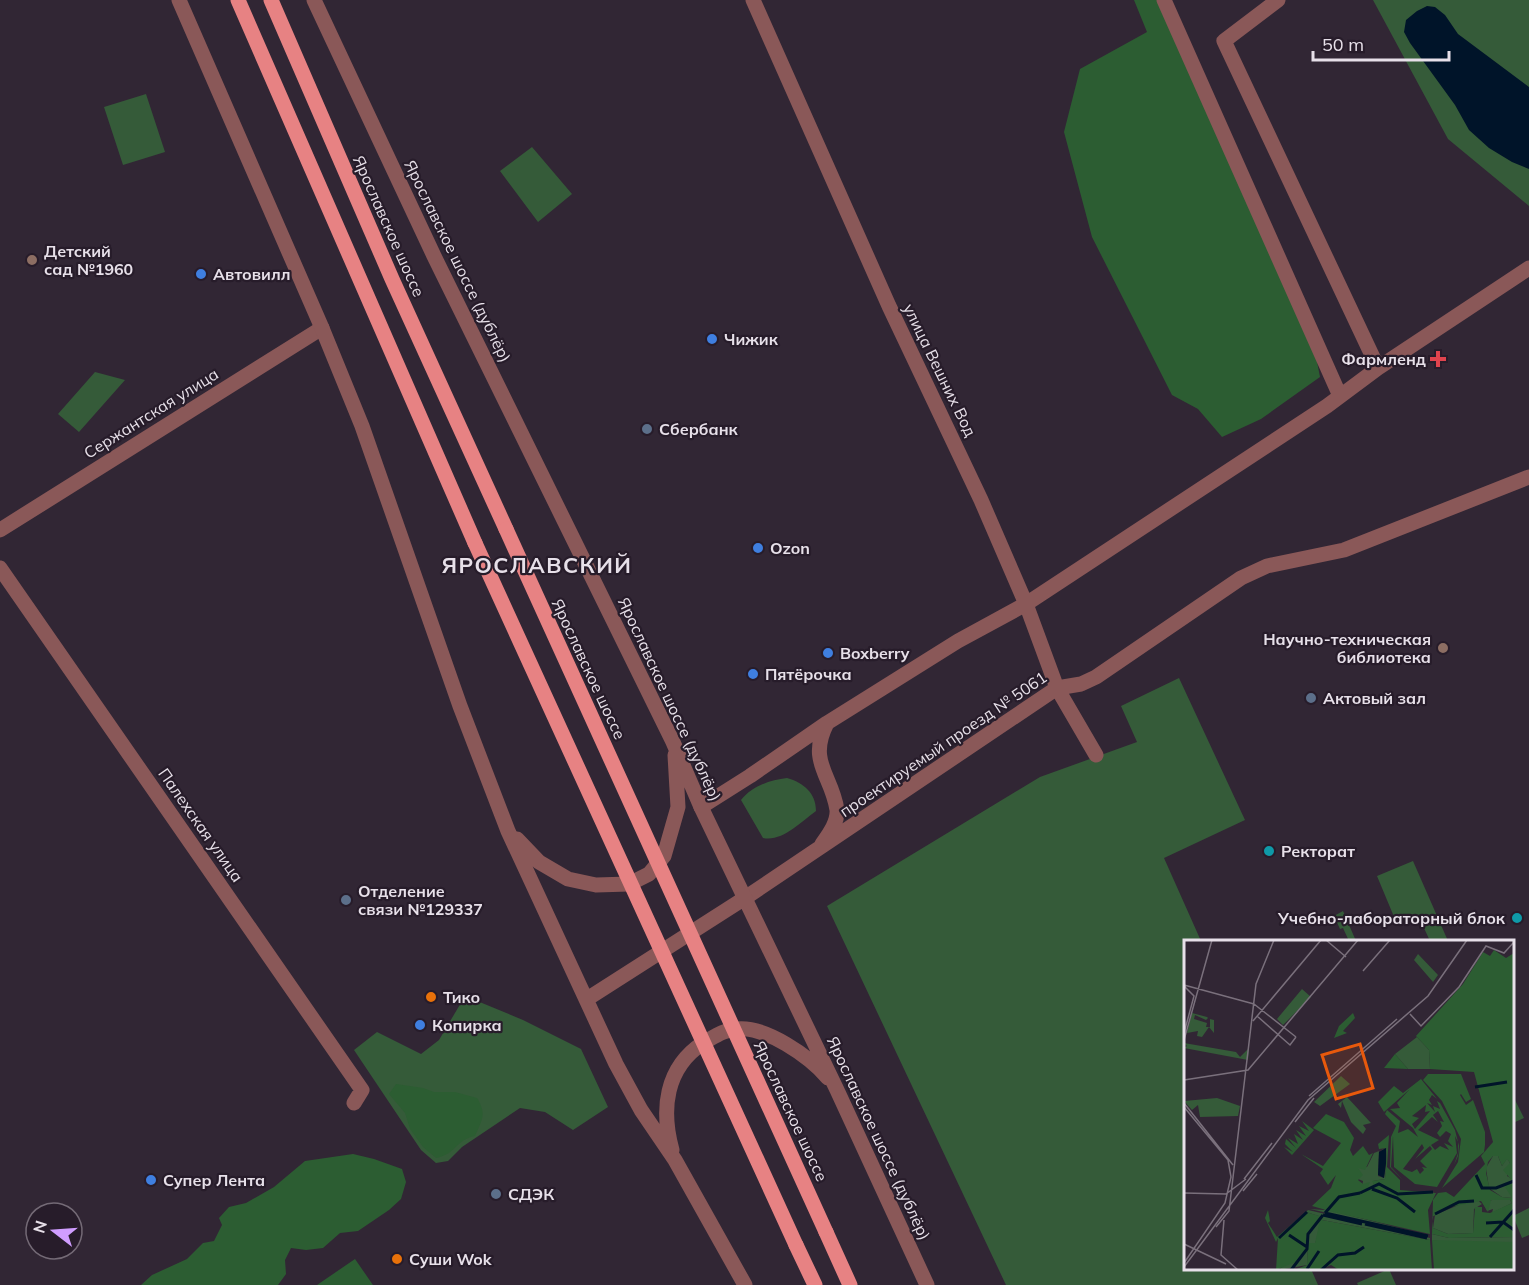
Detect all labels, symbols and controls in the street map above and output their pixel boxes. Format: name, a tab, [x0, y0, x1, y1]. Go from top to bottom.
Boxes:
scale bar	[1313, 24, 1450, 62]
text: 50 m	[1322, 33, 1364, 56]
street label: Ярославское шоссе	[349, 152, 429, 300]
street label: Ярославское шоссе (дублёр)	[400, 157, 516, 365]
place label: Детский сад №1960	[44, 241, 133, 279]
marker: Детский сад №1960	[25, 253, 39, 267]
place label: Автовилл	[213, 264, 290, 284]
marker: Автовилл	[194, 267, 208, 281]
street label: улица Вешних Вод	[899, 300, 981, 440]
place label: Чижик	[724, 329, 779, 349]
marker: Чижик	[705, 332, 719, 346]
place label: Фармленд	[1341, 349, 1426, 369]
marker: Фармленд	[1431, 352, 1445, 366]
street label: Сержантская улица	[80, 363, 222, 463]
place label: Сбербанк	[659, 419, 739, 439]
marker: Сбербанк	[640, 422, 654, 436]
place label: Ozon	[770, 538, 810, 558]
marker: Ozon	[751, 541, 765, 555]
district label: ЯРОСЛАВСКИЙ	[442, 551, 632, 579]
street label: Ярославское шоссе (дублёр)	[614, 594, 726, 804]
street label: Ярославское шоссе	[548, 596, 630, 743]
place label: Научно-техническая библиотека	[1263, 629, 1431, 667]
marker: Научно-техническая библиотека	[1436, 641, 1450, 655]
place label: Boxberry	[840, 643, 910, 663]
marker: Boxberry	[821, 646, 835, 660]
place label: Пятёрочка	[765, 664, 852, 684]
marker: Пятёрочка	[746, 667, 760, 681]
street label: проектируемый проезд № 5061	[835, 667, 1051, 821]
place label: Актовый зал	[1323, 688, 1426, 708]
marker: Актовый зал	[1304, 691, 1318, 705]
street label: Палехская улица	[154, 764, 248, 886]
place label: Ректорат	[1281, 841, 1355, 861]
marker: Ректорат	[1262, 844, 1276, 858]
place label: Отделение связи №129337	[358, 881, 483, 919]
marker: Отделение связи №129337	[339, 893, 353, 907]
place label: Учебно-лабораторный блок	[1277, 908, 1506, 928]
marker: Учебно-лабораторный блок	[1510, 911, 1524, 925]
inset map	[1184, 940, 1514, 1270]
place label: Тико	[443, 987, 480, 1007]
marker: Тико	[424, 990, 438, 1004]
place label: Копирка	[432, 1015, 502, 1035]
marker: Копирка	[413, 1018, 427, 1032]
street label: Ярославское шоссе (дублёр)	[823, 1033, 935, 1243]
street label: Ярославское шоссе	[750, 1038, 832, 1185]
place label: Супер Лента	[163, 1170, 265, 1190]
marker: Супер Лента	[144, 1173, 158, 1187]
place label: СДЭК	[508, 1184, 554, 1204]
marker: СДЭК	[489, 1187, 503, 1201]
north arrow	[24, 1201, 84, 1261]
text: N	[28, 1218, 51, 1235]
place label: Суши Wok	[409, 1249, 493, 1269]
marker: Суши Wok	[390, 1252, 404, 1266]

